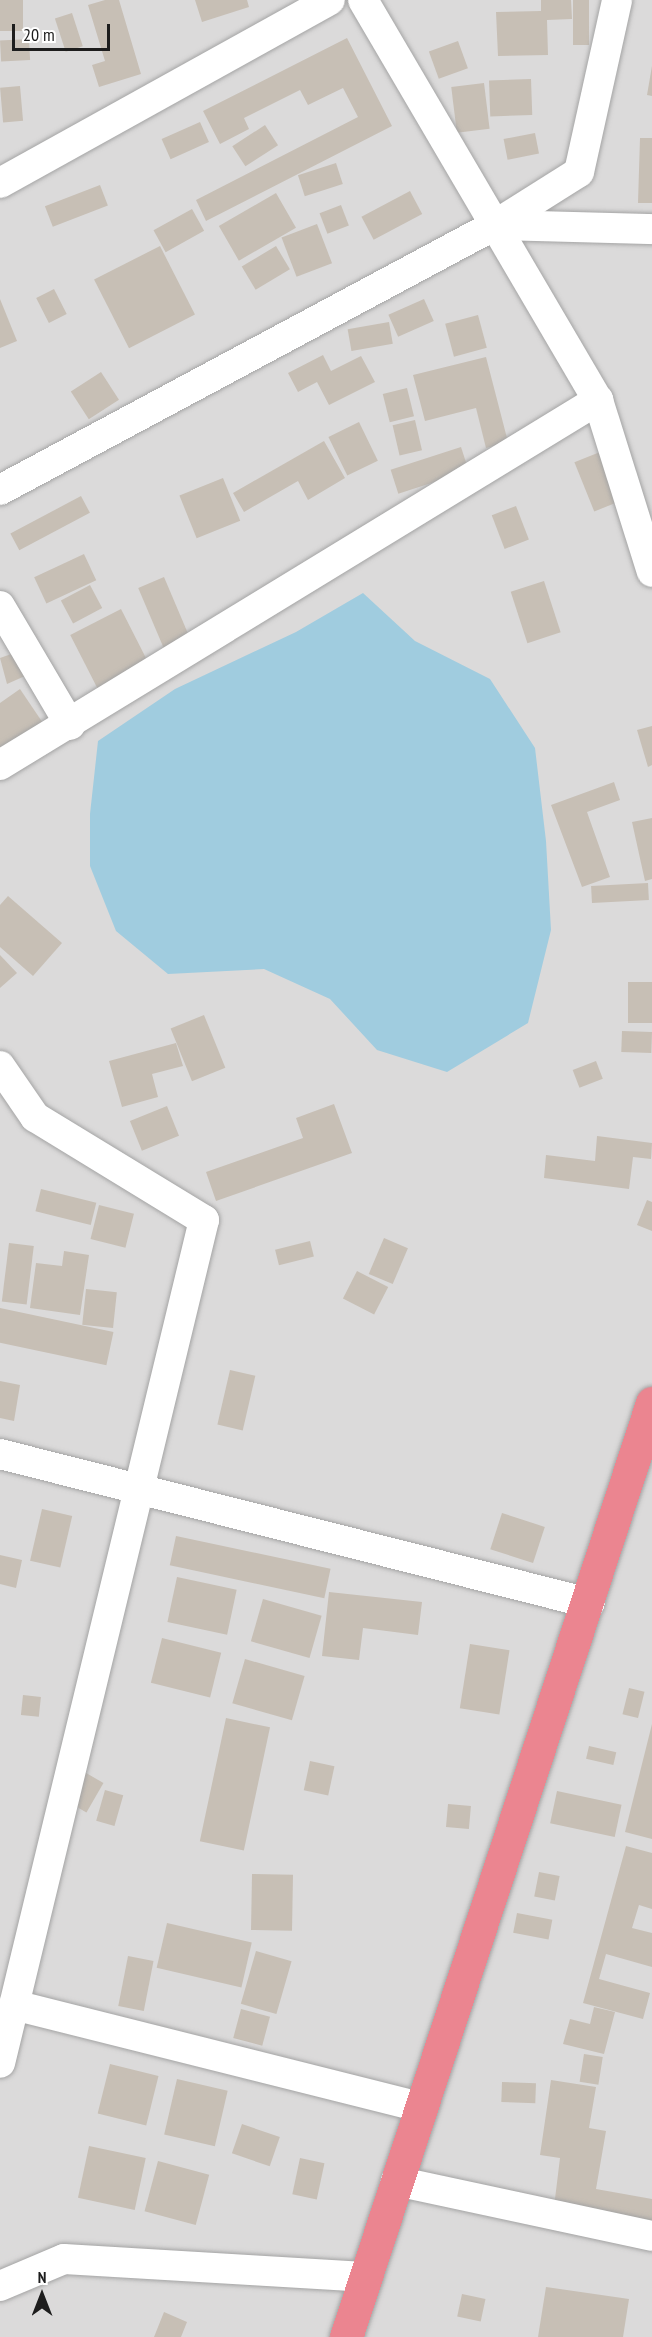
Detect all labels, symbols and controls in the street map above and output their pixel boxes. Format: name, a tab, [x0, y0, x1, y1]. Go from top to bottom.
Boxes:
scale bar	[15, 12, 112, 50]
text: 20 m	[23, 23, 55, 46]
north arrow	[12, 2265, 72, 2325]
text: N	[38, 2267, 46, 2287]

